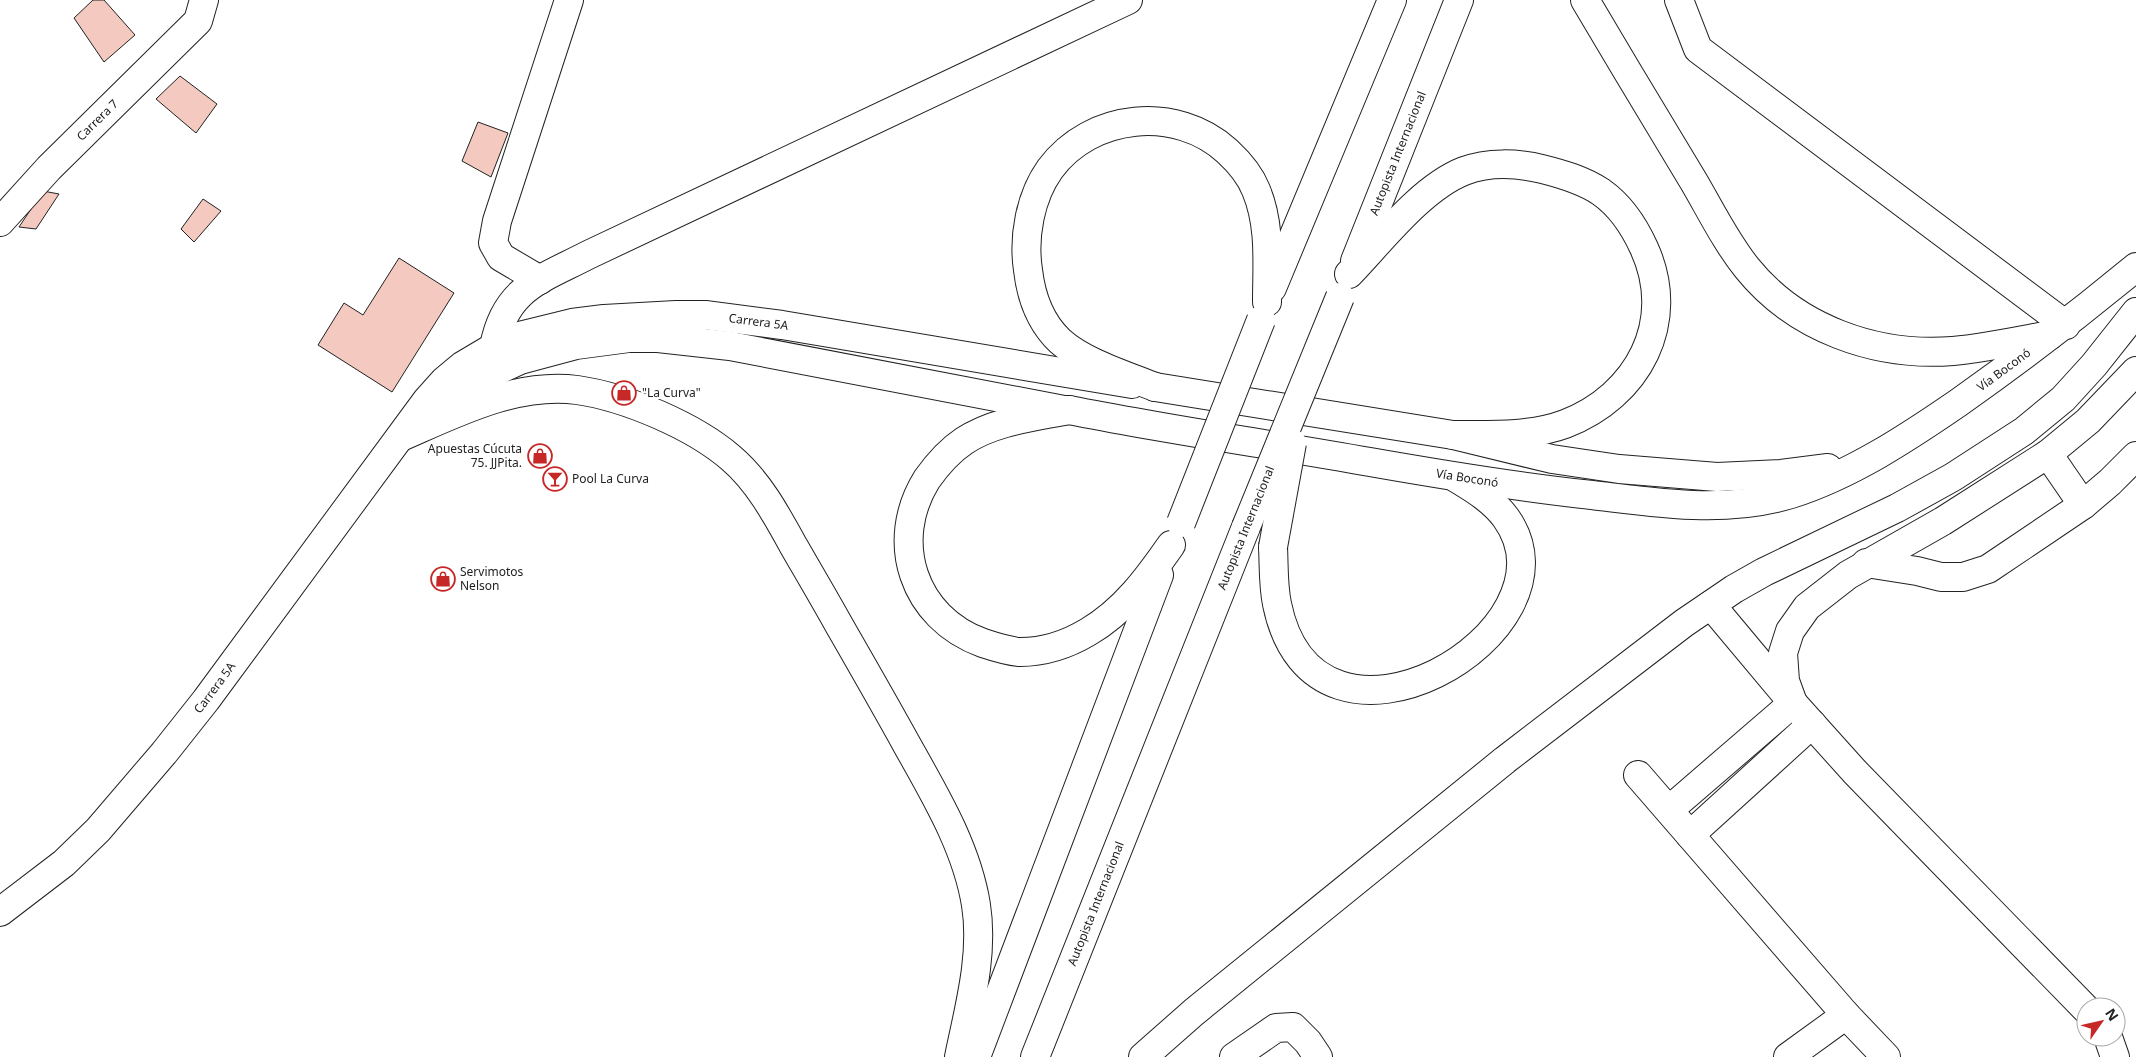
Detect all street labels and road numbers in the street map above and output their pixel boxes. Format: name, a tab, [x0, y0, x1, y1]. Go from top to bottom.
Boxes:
street label: Autopista Internacional	[1365, 88, 1430, 218]
street label: Carrera 7	[73, 95, 122, 144]
street label: Carrera 5A	[728, 309, 790, 334]
street label: Vía Boconó	[1973, 344, 2034, 395]
street label: Autopista Internacional	[1213, 463, 1278, 592]
street label: Vía Boconó	[1435, 464, 1500, 491]
street label: Carrera 5A	[190, 658, 239, 717]
street label: Autopista Internacional	[1063, 839, 1128, 968]

